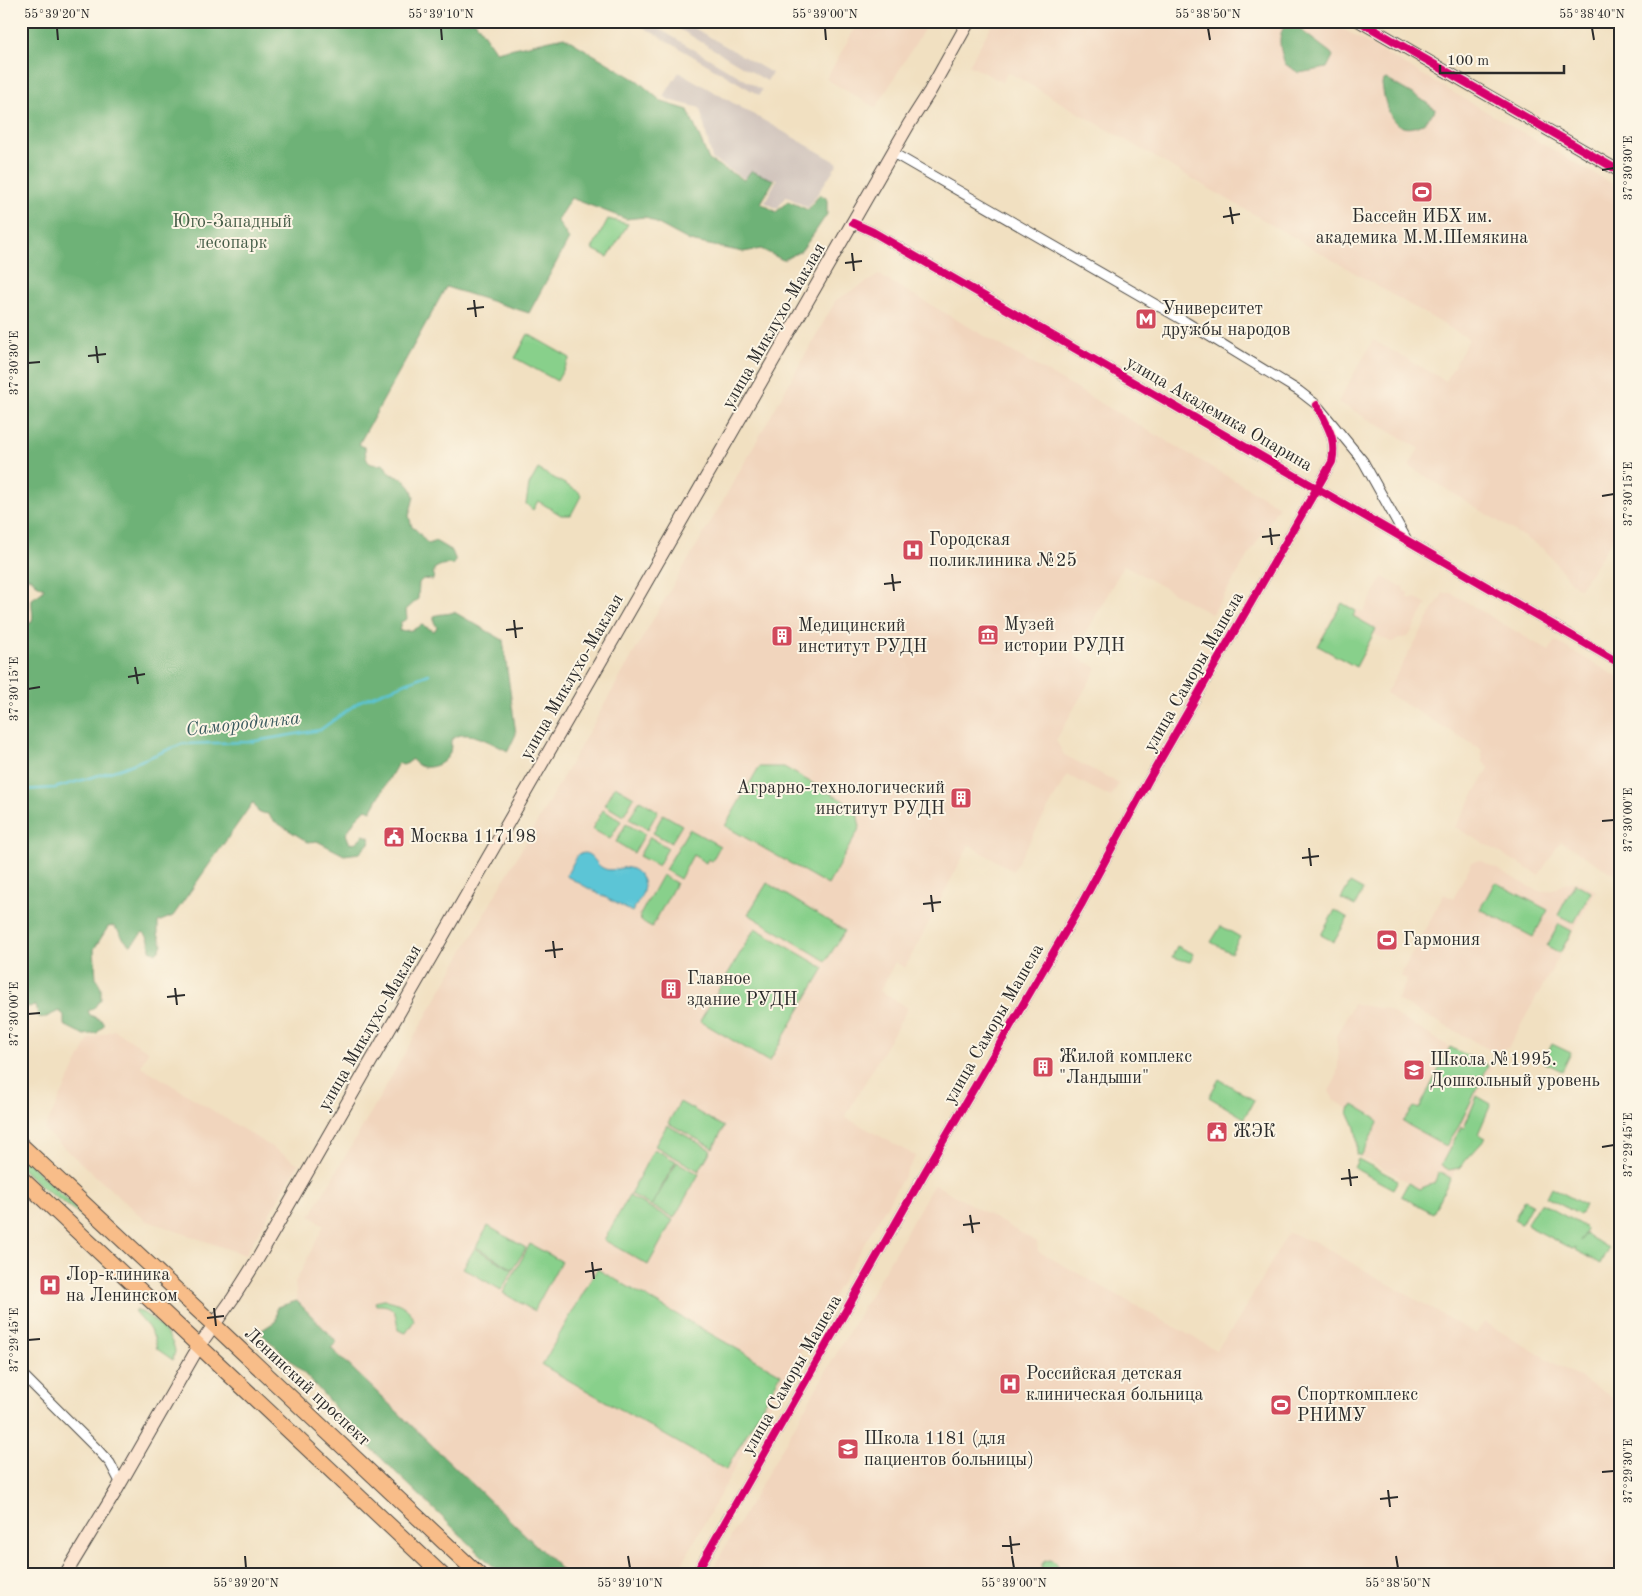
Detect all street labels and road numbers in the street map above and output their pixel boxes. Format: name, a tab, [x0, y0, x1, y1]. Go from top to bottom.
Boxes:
street label: улица Миклухо-Маклая	[719, 240, 829, 412]
street label: улица Академика Опарина	[1123, 353, 1315, 475]
street label: улица Саморы Машела	[1141, 589, 1247, 755]
street label: улица Миклухо-Маклая	[517, 591, 627, 763]
street label: улица Саморы Машела	[941, 941, 1047, 1107]
street label: улица Миклухо-Маклая	[315, 942, 425, 1114]
street label: улица Саморы Машела	[739, 1292, 845, 1458]
street label: Ленинский проспект	[241, 1324, 373, 1450]

